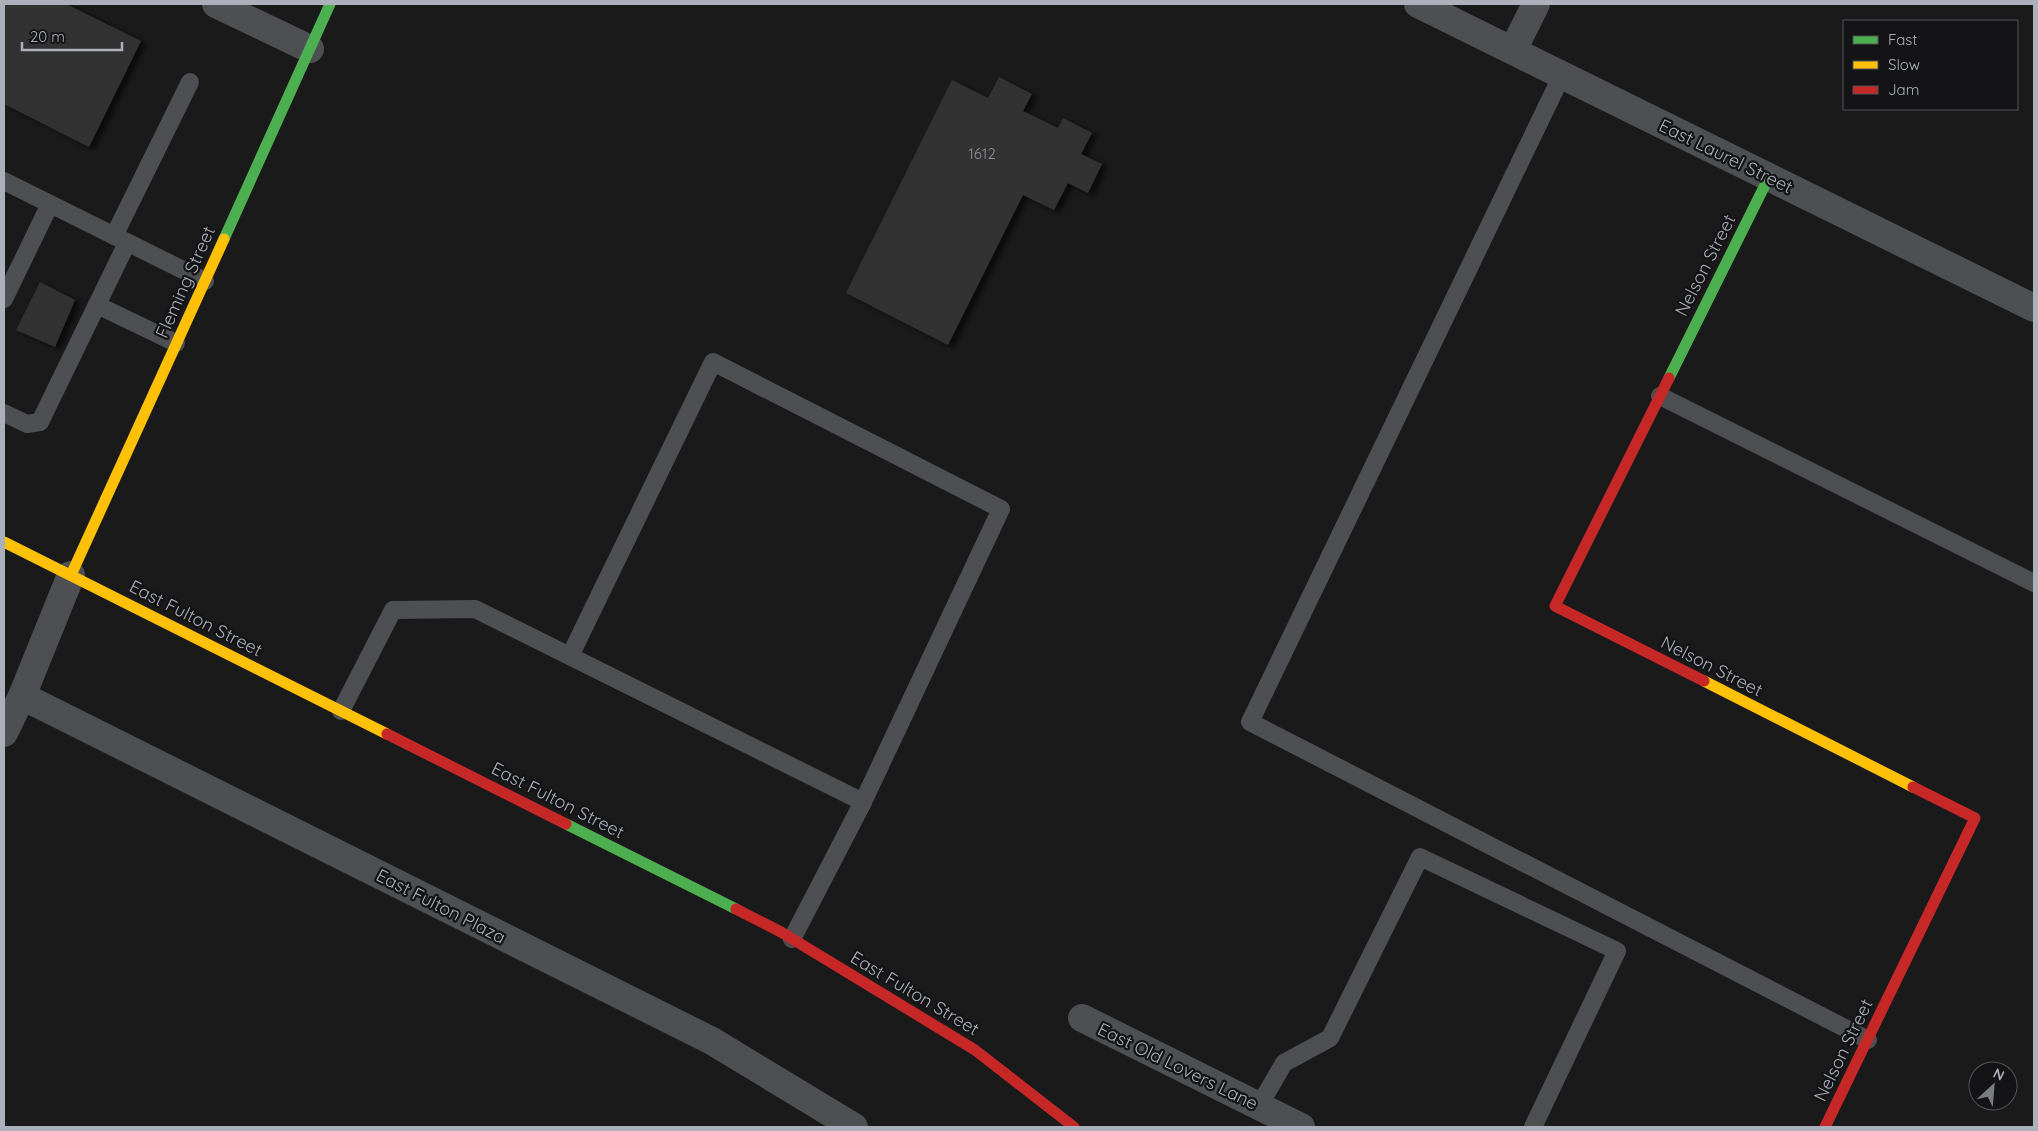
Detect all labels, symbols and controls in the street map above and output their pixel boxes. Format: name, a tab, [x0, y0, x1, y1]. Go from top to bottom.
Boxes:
scale bar	[22, 20, 122, 52]
legend	[1843, 20, 2018, 110]
text: 20 m	[30, 27, 65, 46]
text: Fast	[1888, 30, 1917, 49]
text: Slow	[1888, 55, 1920, 74]
text: Jam	[1888, 80, 1919, 99]
street label: East Laurel Street	[1655, 114, 1797, 198]
house number: 1612	[968, 144, 996, 163]
street label: Nelson Street	[1670, 210, 1740, 320]
street label: Fleming Street	[150, 222, 220, 342]
street label: East Fulton Street	[126, 575, 266, 661]
street label: Nelson Street	[1657, 631, 1767, 701]
street label: East Fulton Street	[488, 757, 628, 843]
street label: East Fulton Plaza	[372, 863, 510, 949]
street label: East Fulton Street	[846, 945, 984, 1041]
street label: Nelson Street	[1808, 995, 1878, 1105]
street label: East Old Lovers Lane	[1094, 1017, 1262, 1115]
north arrow	[1968, 1061, 2018, 1111]
text: N	[1990, 1064, 2007, 1085]

